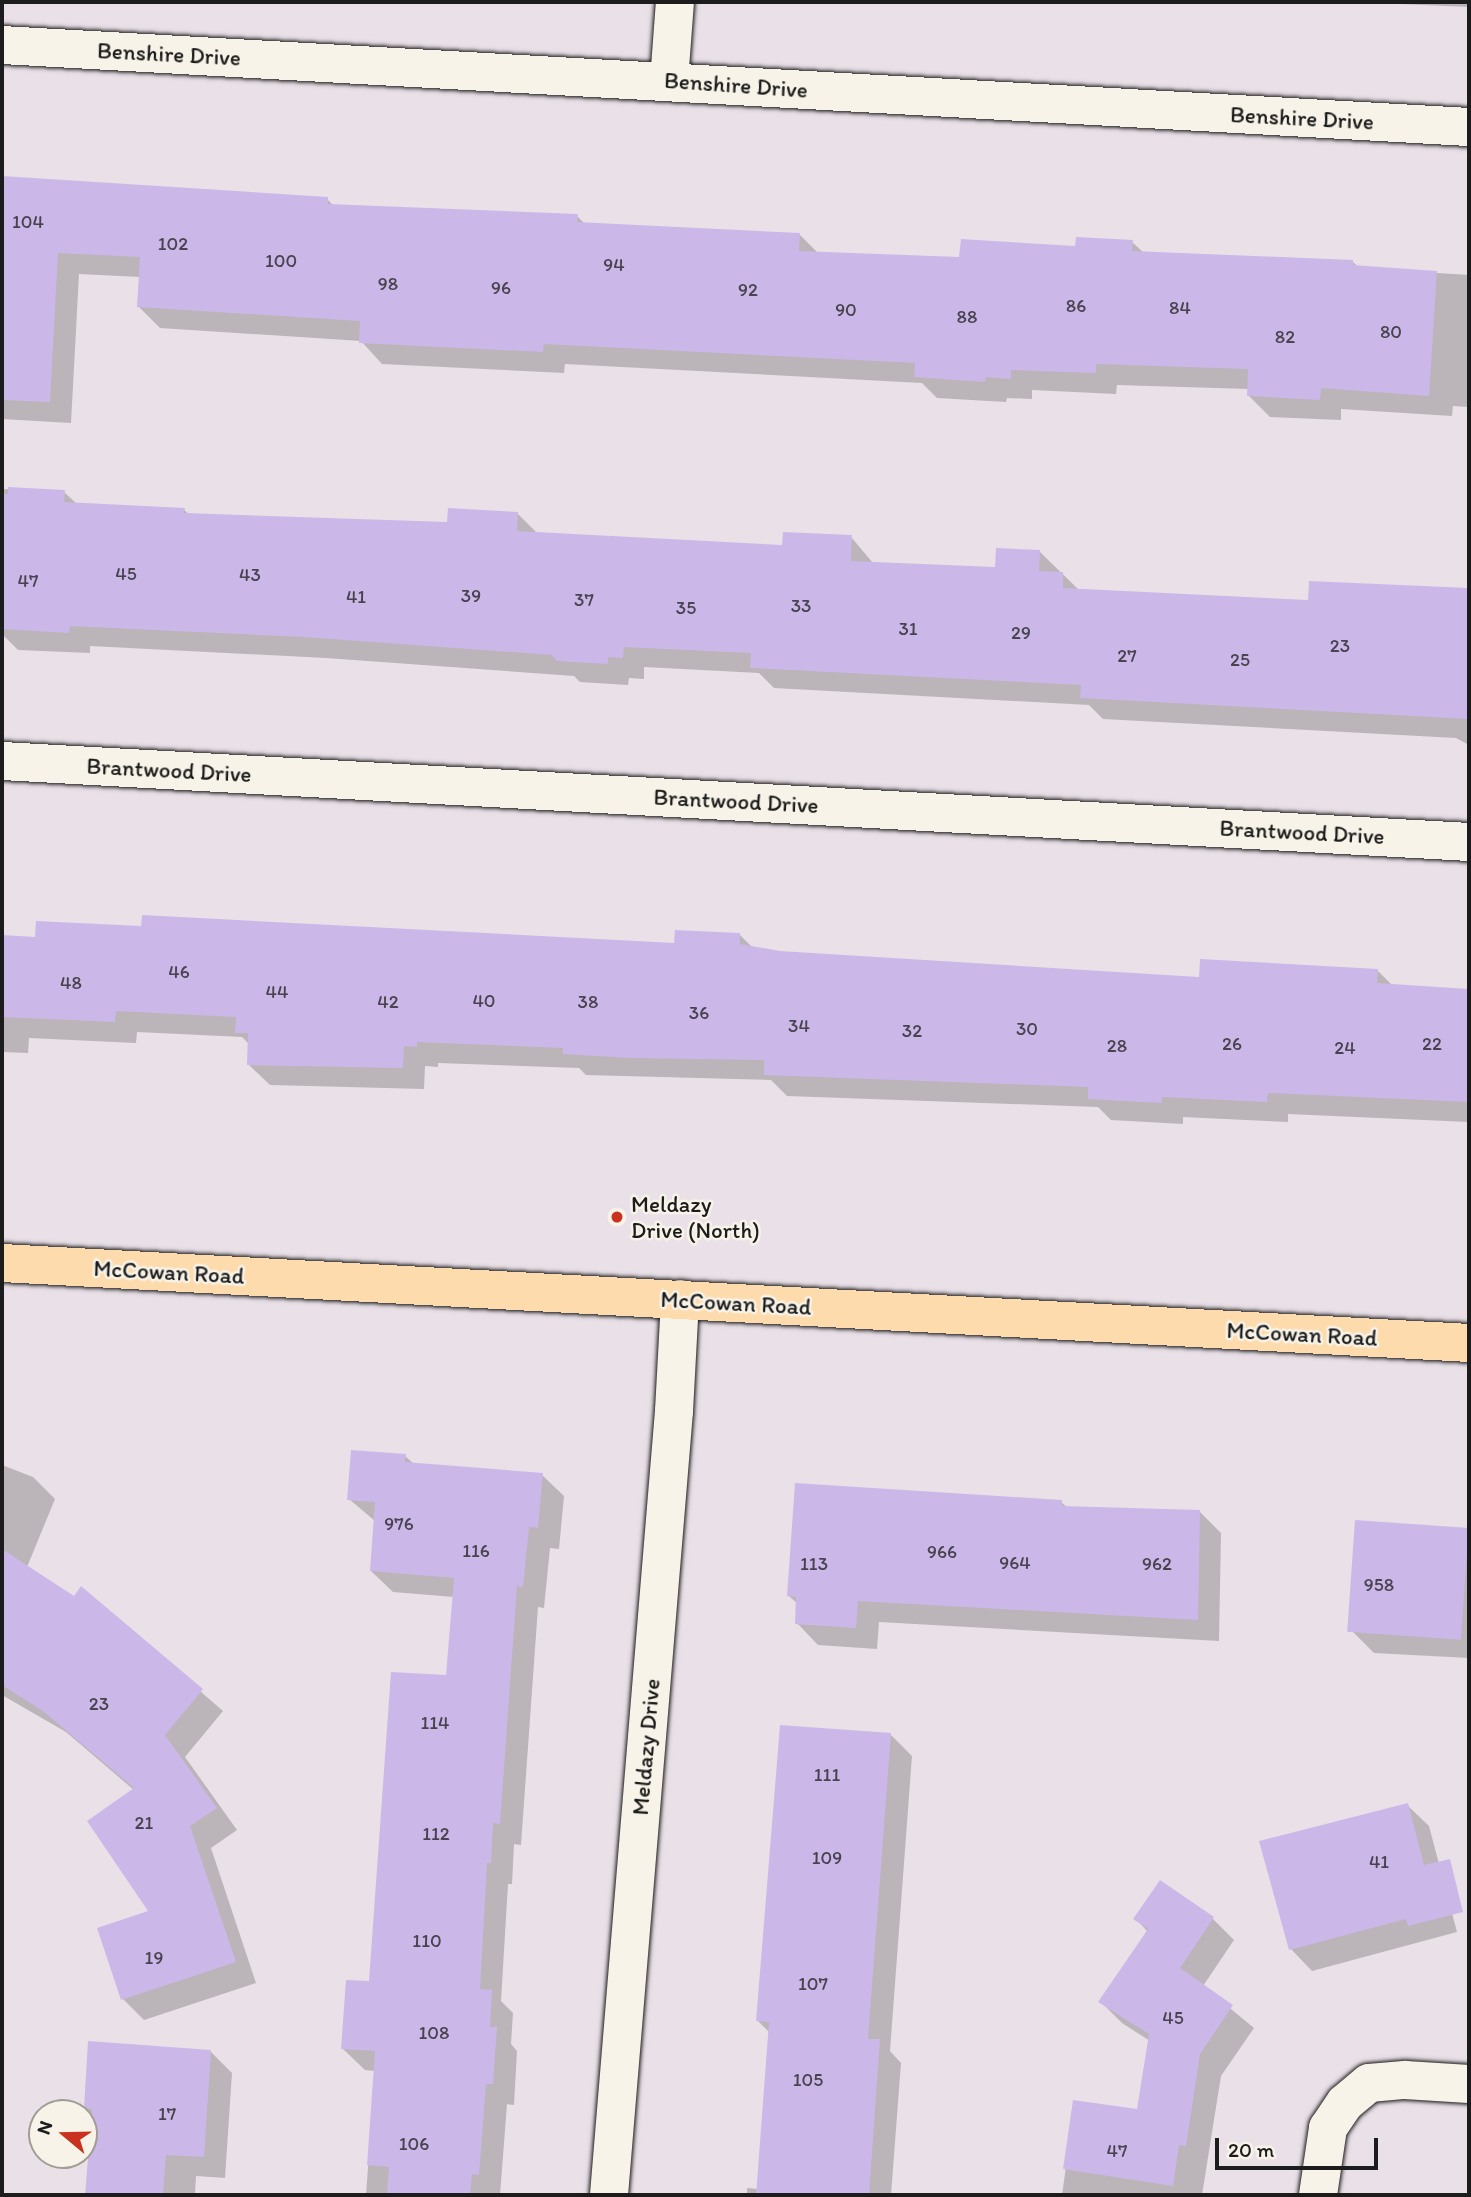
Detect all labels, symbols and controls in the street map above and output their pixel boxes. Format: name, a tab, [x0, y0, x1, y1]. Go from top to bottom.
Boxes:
street label: Benshire Drive	[96, 36, 242, 72]
street label: Benshire Drive	[663, 66, 809, 104]
street label: Benshire Drive	[1229, 100, 1375, 136]
house number: 104	[12, 211, 44, 233]
house number: 102	[158, 233, 188, 255]
house number: 100	[265, 250, 297, 272]
house number: 94	[603, 254, 625, 276]
house number: 98	[378, 273, 398, 295]
house number: 96	[491, 277, 511, 299]
house number: 92	[738, 279, 758, 301]
house number: 86	[1066, 295, 1086, 317]
house number: 84	[1169, 297, 1191, 319]
house number: 90	[835, 299, 857, 321]
house number: 88	[957, 306, 977, 328]
house number: 80	[1380, 321, 1402, 343]
house number: 82	[1275, 326, 1295, 348]
house number: 45	[115, 563, 137, 585]
house number: 43	[239, 564, 261, 586]
house number: 47	[18, 570, 38, 592]
house number: 39	[461, 585, 481, 607]
house number: 41	[346, 586, 366, 608]
house number: 37	[574, 589, 594, 611]
house number: 33	[791, 595, 811, 617]
house number: 35	[676, 597, 696, 619]
house number: 31	[898, 618, 918, 640]
house number: 29	[1011, 622, 1031, 644]
house number: 23	[1330, 635, 1350, 657]
house number: 27	[1117, 645, 1137, 667]
house number: 25	[1230, 649, 1250, 671]
street label: Brantwood Drive	[86, 752, 252, 788]
street label: Brantwood Drive	[653, 783, 819, 819]
street label: Brantwood Drive	[1219, 814, 1385, 850]
house number: 46	[168, 961, 190, 983]
house number: 48	[60, 972, 82, 994]
house number: 44	[266, 981, 288, 1003]
house number: 40	[472, 990, 496, 1012]
house number: 42	[377, 991, 399, 1013]
house number: 38	[578, 991, 598, 1013]
house number: 36	[689, 1002, 709, 1024]
house number: 34	[788, 1015, 810, 1037]
house number: 30	[1016, 1018, 1038, 1040]
house number: 32	[902, 1020, 922, 1042]
house number: 26	[1222, 1033, 1242, 1055]
house number: 22	[1422, 1033, 1442, 1055]
house number: 28	[1107, 1035, 1127, 1057]
house number: 24	[1334, 1037, 1356, 1059]
place label: Meldazy Drive (North)	[631, 1190, 760, 1244]
marker: Meldazy Drive (North)	[609, 1209, 625, 1225]
street label: McCowan Road	[93, 1254, 245, 1290]
street label: McCowan Road	[660, 1285, 812, 1321]
street label: McCowan Road	[1226, 1316, 1378, 1352]
house number: 976	[384, 1513, 414, 1535]
house number: 116	[462, 1540, 490, 1562]
house number: 966	[927, 1541, 957, 1563]
house number: 964	[999, 1552, 1031, 1574]
house number: 113	[800, 1553, 828, 1575]
house number: 962	[1142, 1553, 1172, 1575]
house number: 958	[1364, 1574, 1394, 1596]
street label: Meldazy Drive	[626, 1677, 666, 1817]
house number: 23	[89, 1693, 109, 1715]
house number: 114	[420, 1712, 450, 1734]
house number: 111	[814, 1764, 840, 1786]
house number: 21	[135, 1812, 153, 1834]
house number: 112	[422, 1823, 450, 1845]
house number: 109	[812, 1847, 842, 1869]
house number: 41	[1369, 1851, 1389, 1873]
house number: 110	[412, 1930, 442, 1952]
house number: 19	[145, 1947, 163, 1969]
house number: 107	[798, 1973, 828, 1995]
house number: 45	[1162, 2007, 1184, 2029]
house number: 108	[419, 2022, 449, 2044]
house number: 105	[793, 2069, 823, 2091]
north arrow	[28, 2099, 98, 2169]
house number: 17	[158, 2103, 176, 2125]
text: N	[32, 2118, 58, 2137]
scale bar	[1219, 2124, 1382, 2168]
house number: 106	[399, 2133, 429, 2155]
text: 20 m	[1228, 2137, 1274, 2162]
house number: 47	[1107, 2140, 1127, 2162]

